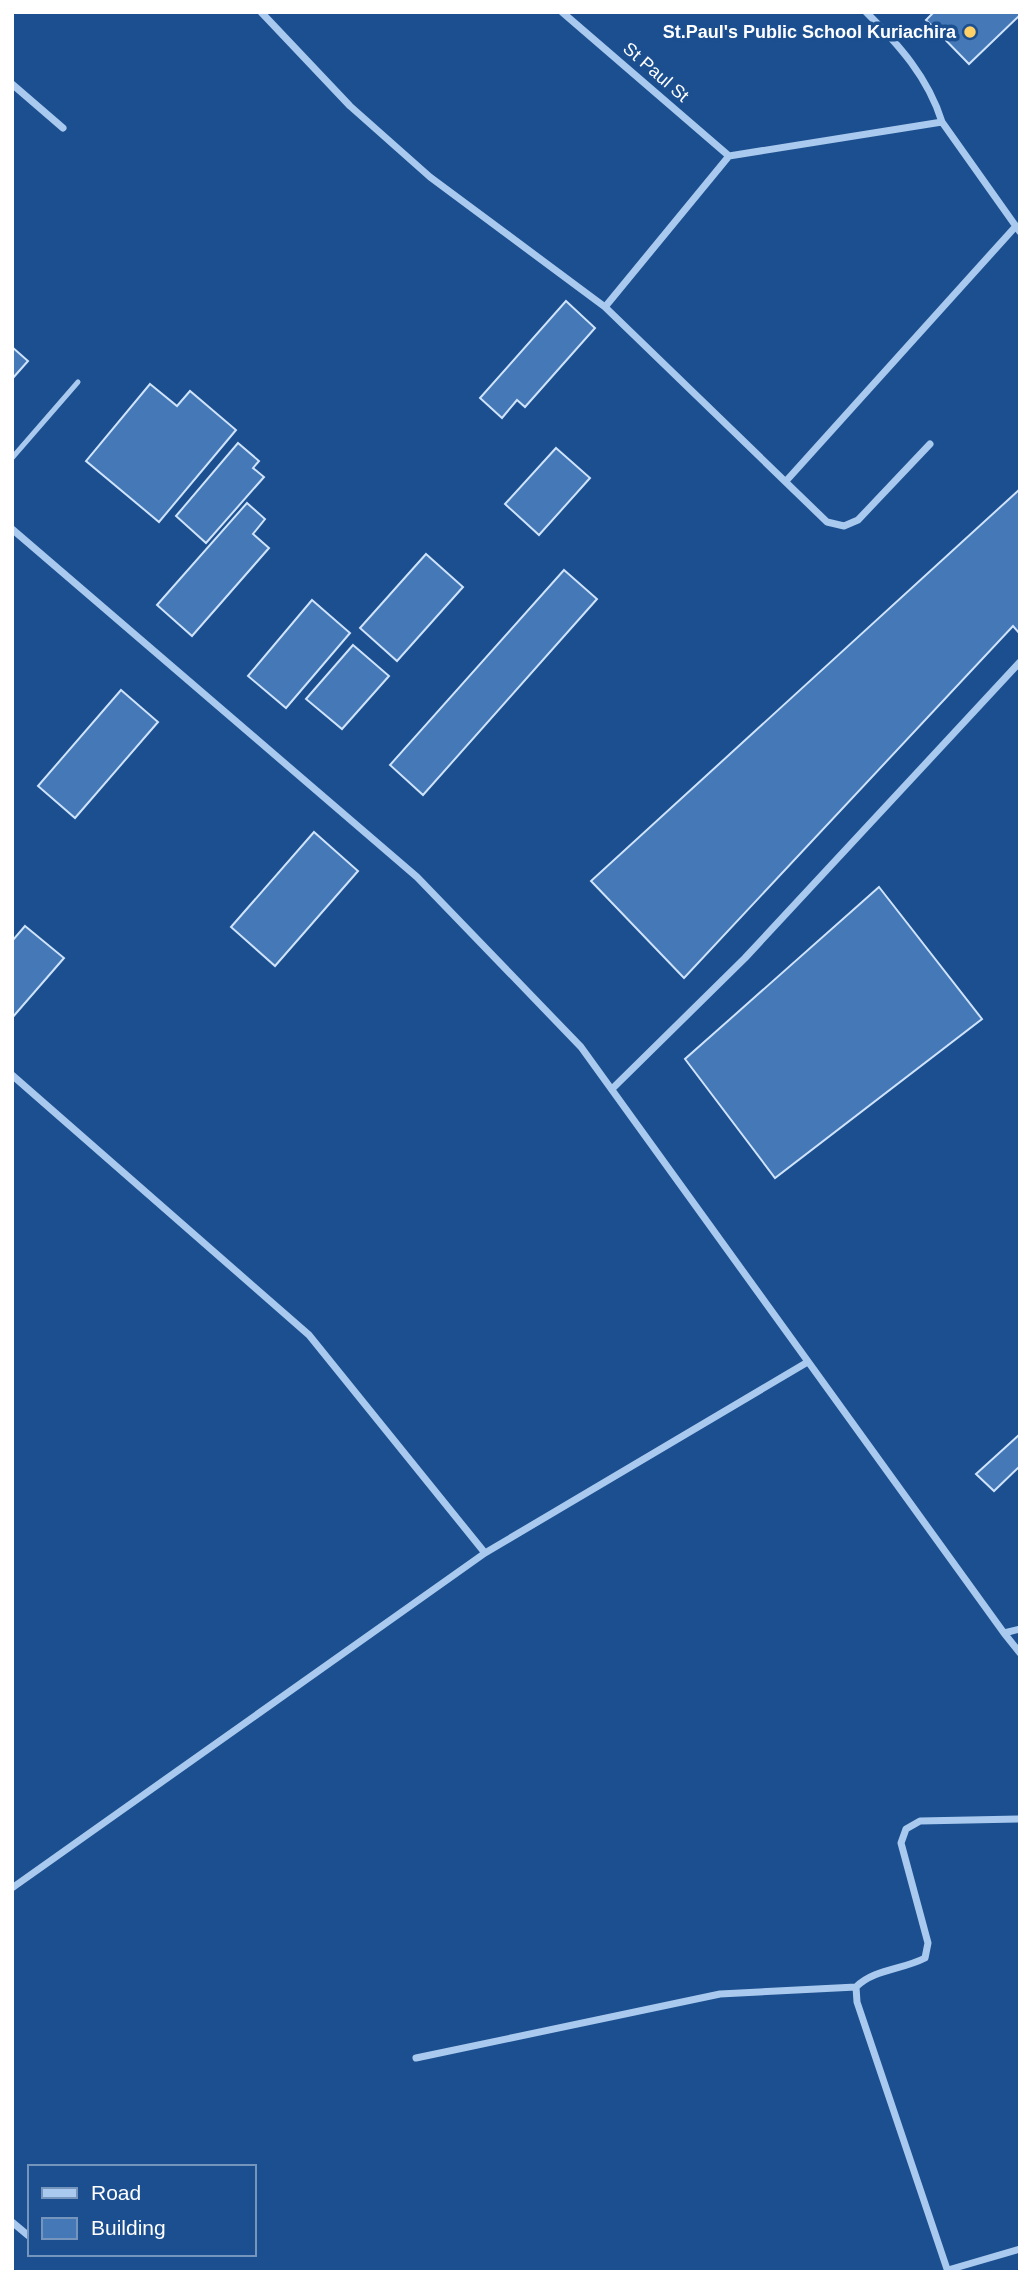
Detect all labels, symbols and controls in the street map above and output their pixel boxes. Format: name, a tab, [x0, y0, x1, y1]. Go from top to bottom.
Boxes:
place label: St.Paul's Public School Kuriachira	[663, 22, 957, 42]
marker: St.Paul's Public School Kuriachira	[962, 24, 978, 40]
street label: St Paul St	[619, 38, 693, 106]
legend	[28, 2165, 256, 2256]
text: Road	[91, 2181, 141, 2204]
text: Building	[91, 2216, 166, 2239]

